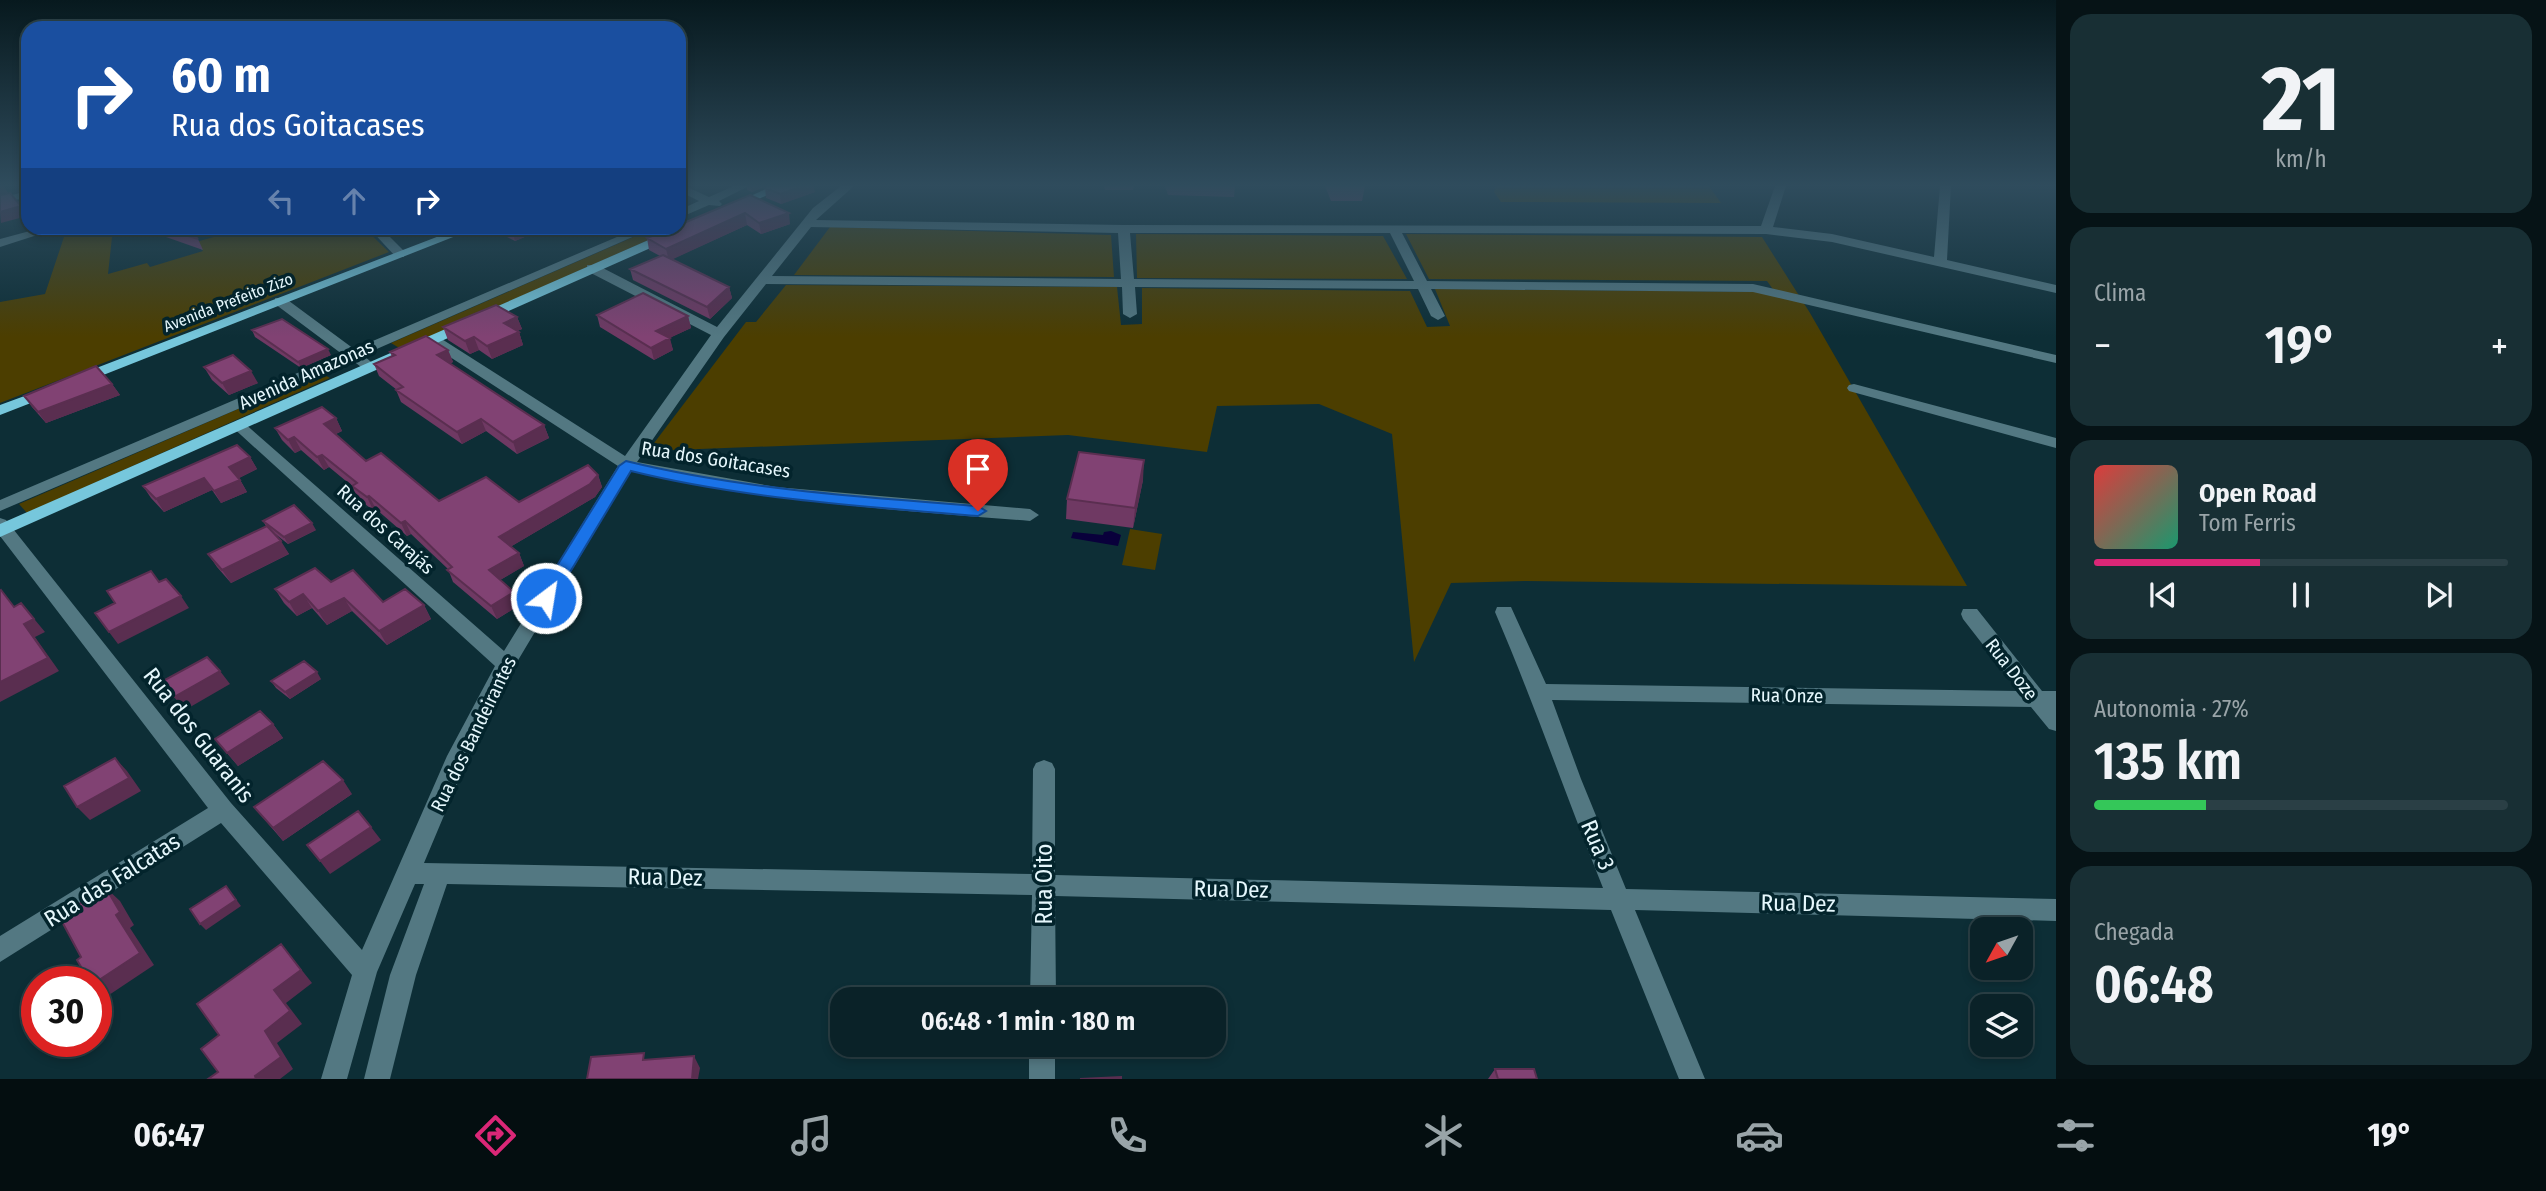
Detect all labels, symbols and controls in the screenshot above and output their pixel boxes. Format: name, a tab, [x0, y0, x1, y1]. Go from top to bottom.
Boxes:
text: 21	[2261, 45, 2341, 154]
text: 60 m	[171, 46, 271, 105]
icon: right	[56, 49, 147, 140]
text: Rua dos Goitacases	[171, 106, 425, 144]
text: km/h	[2275, 145, 2327, 173]
icon: left	[262, 182, 300, 220]
icon: ahead	[335, 182, 373, 220]
icon: right	[408, 182, 446, 220]
street label: Avenida Prefeito Zizo	[161, 269, 296, 336]
text: Clima	[2094, 279, 2146, 307]
text: 19°	[2265, 314, 2337, 377]
text: −	[2094, 323, 2111, 369]
text: +	[2491, 323, 2508, 369]
street label: Avenida Amazonas	[235, 334, 377, 414]
street label: Rua dos Goitacases	[640, 436, 792, 483]
pin	[948, 439, 1008, 511]
icon: arrive	[959, 450, 997, 488]
text: Open Road	[2199, 478, 2317, 509]
street label: Rua dos Carajás	[332, 480, 439, 579]
text: Tom Ferris	[2199, 509, 2296, 537]
position arrow	[509, 561, 583, 635]
icon: previous	[2144, 576, 2182, 614]
icon: pause	[2282, 576, 2320, 614]
icon: next	[2420, 576, 2458, 614]
street label: Rua Doze	[1980, 634, 2043, 705]
street label: Rua dos Bandeirantes	[426, 653, 521, 816]
street label: Rua dos Guaranis	[138, 662, 261, 808]
street label: Rua Onze	[1750, 683, 1824, 708]
text: Autonomia · 27%	[2094, 695, 2249, 723]
text: 135 km	[2094, 730, 2242, 793]
street label: Rua 3	[1575, 816, 1621, 874]
street label: Rua das Falcatas	[39, 827, 185, 933]
street label: Rua Oito	[1030, 844, 1058, 924]
street label: Rua Dez	[627, 862, 703, 892]
street label: Rua Dez	[1193, 874, 1269, 904]
street label: Rua Dez	[1760, 888, 1836, 918]
north arrow	[1970, 917, 2034, 980]
map controls	[1970, 917, 2033, 1057]
text: Chegada	[2094, 918, 2174, 946]
text: 06:48	[2094, 953, 2214, 1016]
speed limit sign: 30	[21, 966, 112, 1057]
button: layers	[1970, 994, 2033, 1057]
text: 06:48 · 1 min · 180 m	[921, 1006, 1135, 1037]
icon: directions	[471, 1111, 520, 1160]
icon: music	[787, 1111, 836, 1160]
icon: phone	[1103, 1111, 1152, 1160]
icon: climate	[1419, 1111, 1468, 1160]
icon: car	[1735, 1111, 1784, 1160]
icon: filters	[2051, 1111, 2100, 1160]
text: 06:47	[134, 1116, 204, 1154]
text: 19°	[2367, 1116, 2412, 1154]

